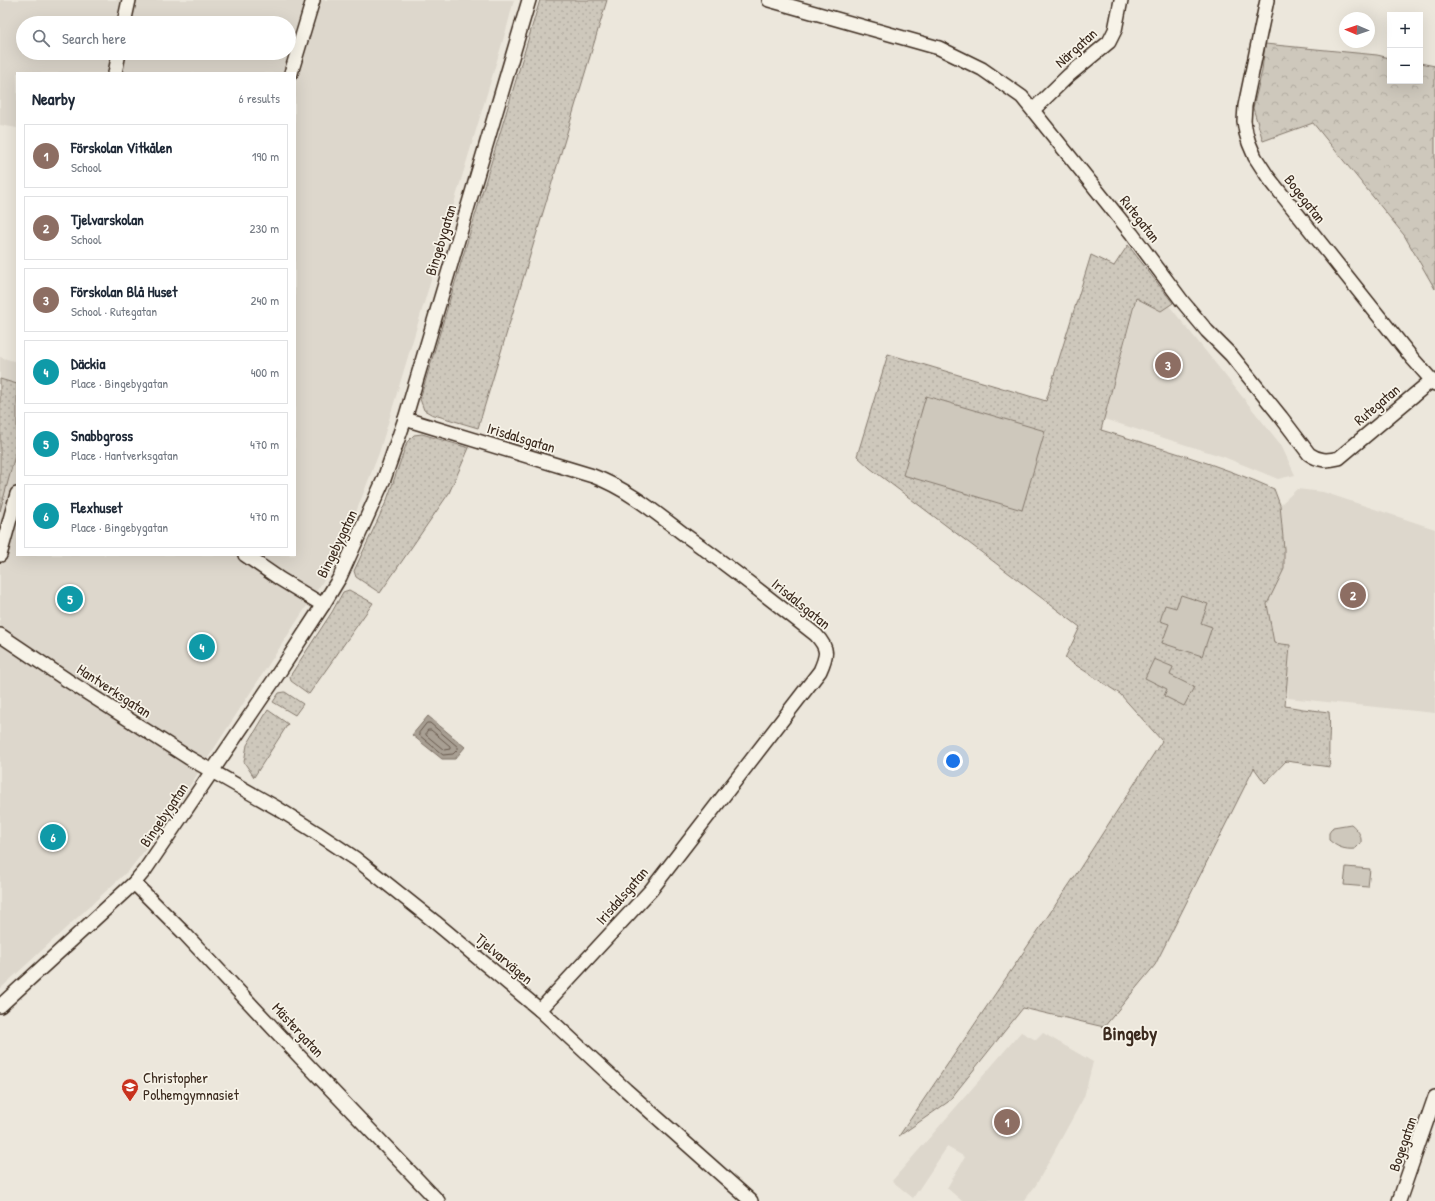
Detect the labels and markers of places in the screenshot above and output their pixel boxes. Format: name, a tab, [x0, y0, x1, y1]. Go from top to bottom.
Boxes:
pin: 3	[1155, 350, 1181, 380]
pin: 2	[1340, 580, 1366, 610]
pin: 5	[57, 584, 83, 614]
pin: 4	[189, 632, 215, 662]
pin: 6	[40, 822, 66, 852]
place label: Christopher Polhemgymnasiet	[143, 1067, 240, 1105]
school or university icon: Christopher Polhemgymnasiet	[120, 1077, 140, 1102]
pin: 1	[994, 1107, 1020, 1137]

